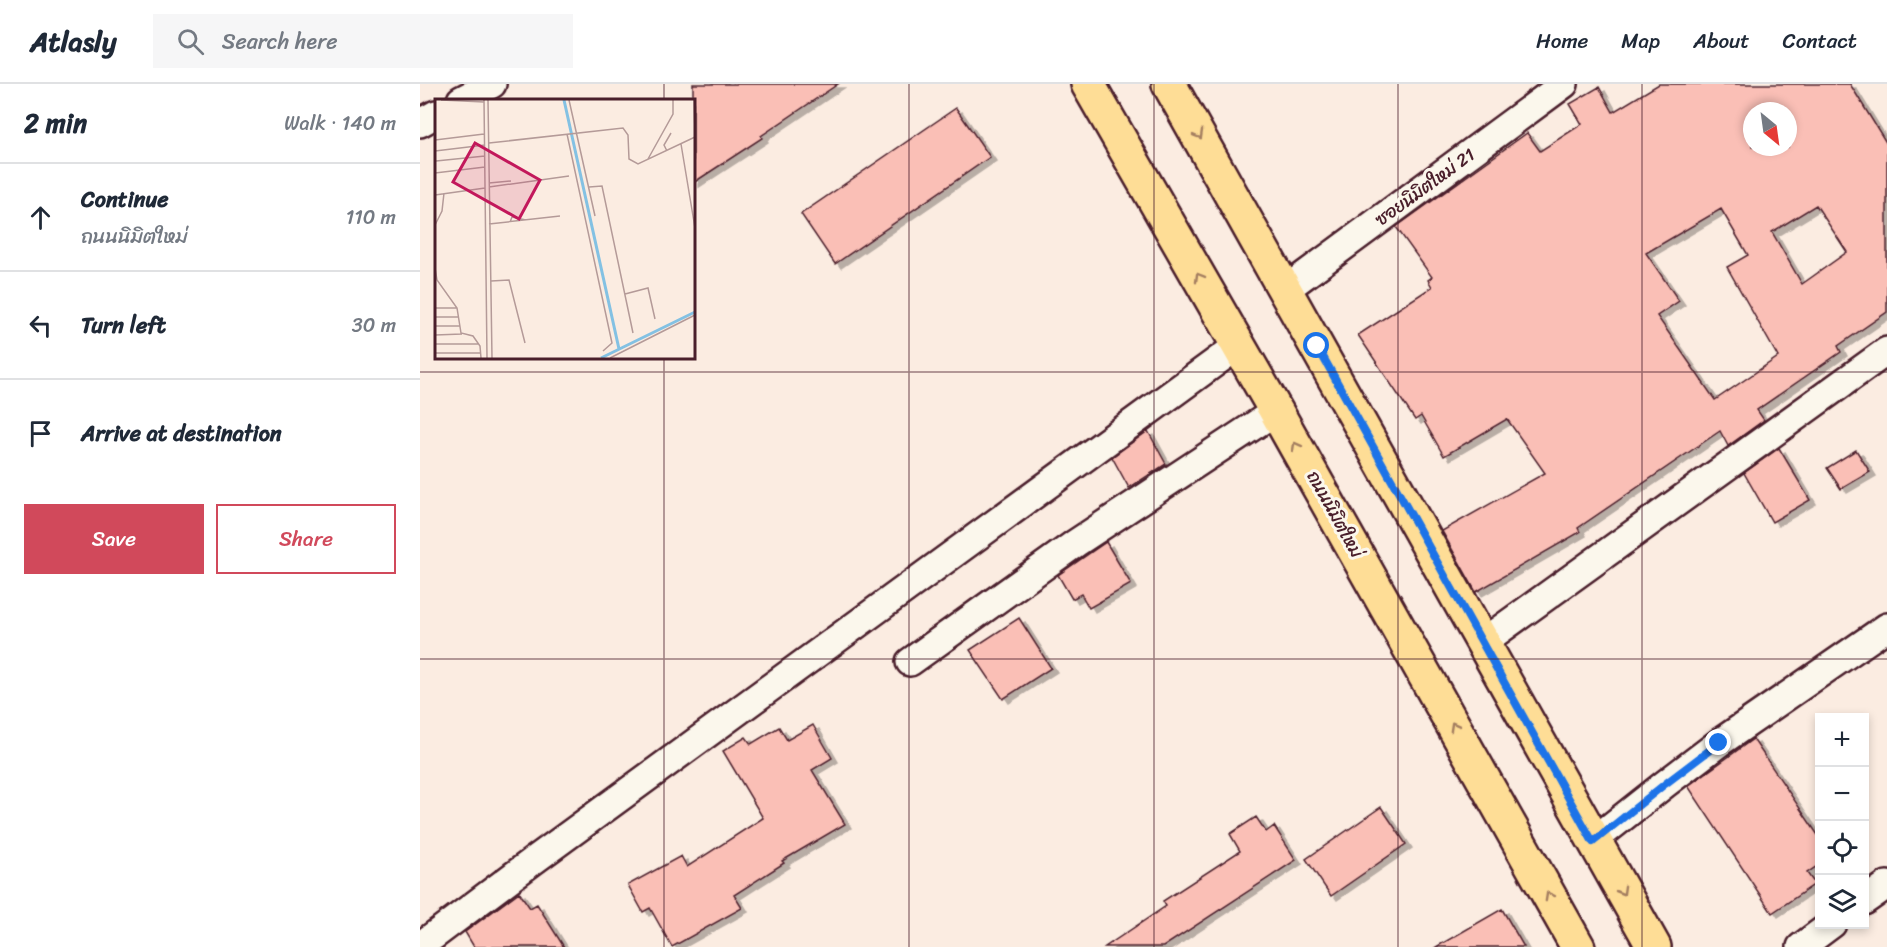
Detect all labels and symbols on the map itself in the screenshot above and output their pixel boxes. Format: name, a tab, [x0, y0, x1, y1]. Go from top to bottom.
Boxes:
inset map	[435, 99, 694, 358]
north arrow	[1743, 102, 1797, 156]
one-way arrow	[1191, 128, 1203, 139]
street label: ซอยนิมิตใหม่ 21	[1368, 139, 1482, 235]
one-way arrow	[1195, 273, 1206, 283]
route start	[1303, 332, 1329, 358]
one-way arrow	[1292, 442, 1303, 452]
street label: ถนนนิมิตใหม่	[1298, 464, 1373, 565]
one-way arrow	[1450, 721, 1461, 732]
route end	[1705, 729, 1731, 755]
one-way arrow	[1615, 885, 1626, 895]
one-way arrow	[1545, 892, 1557, 902]

